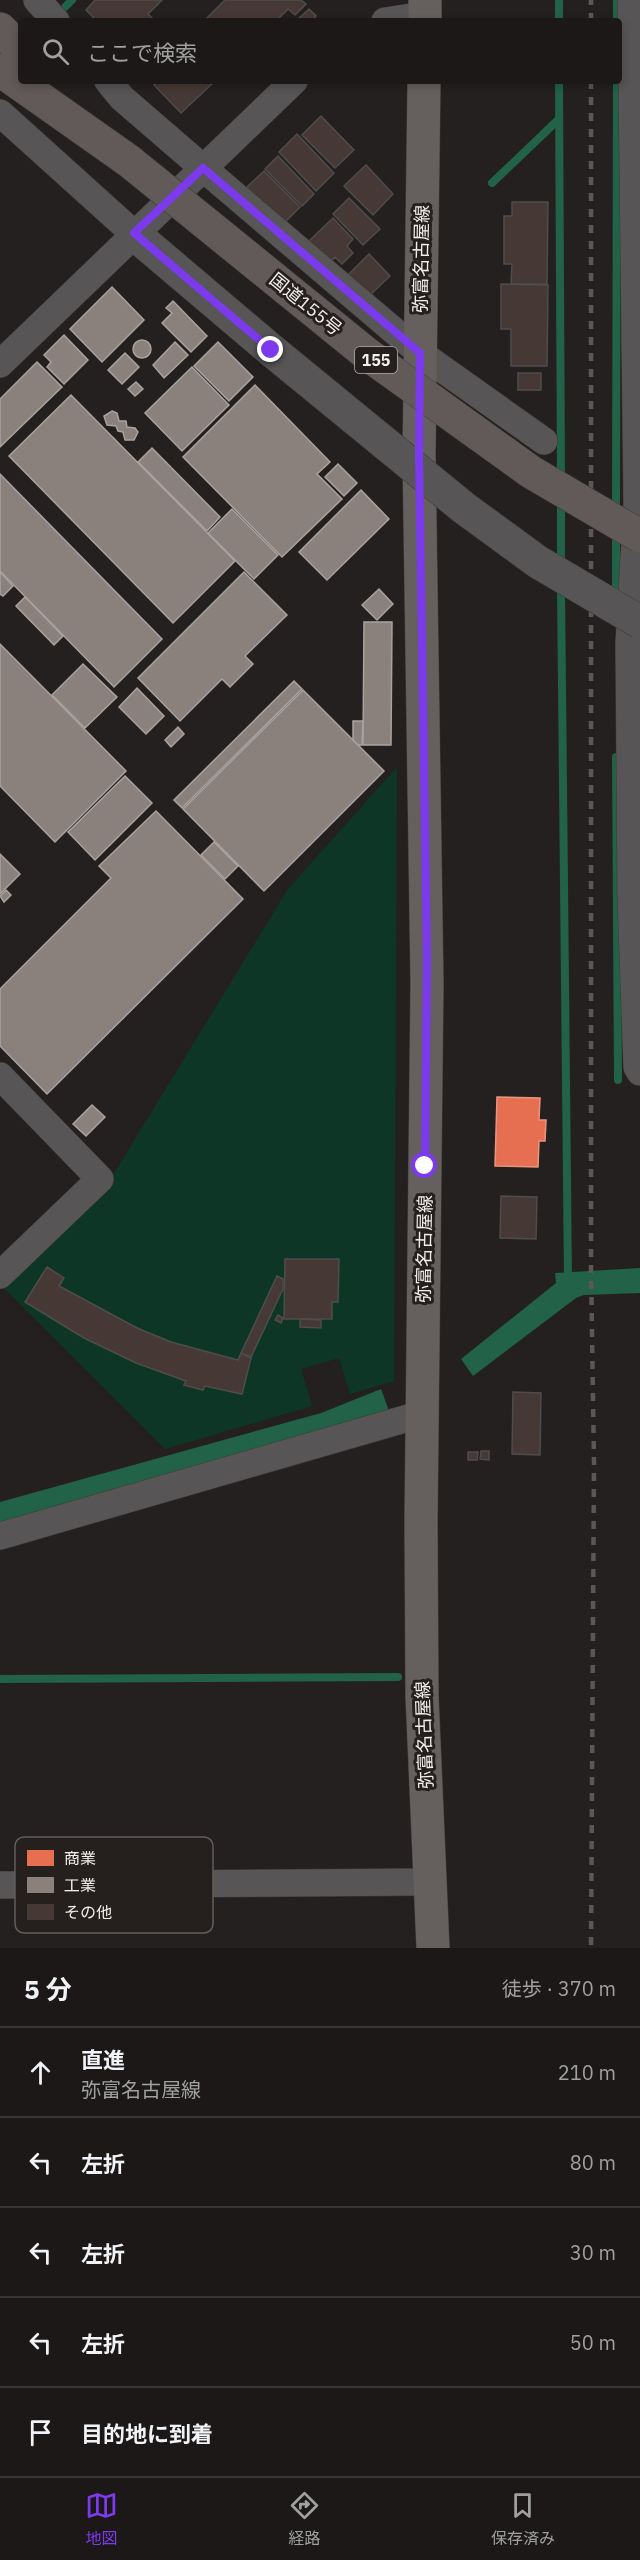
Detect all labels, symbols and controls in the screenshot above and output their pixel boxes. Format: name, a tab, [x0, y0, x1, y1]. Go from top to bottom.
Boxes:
search box	[18, 18, 622, 84]
icon: search	[39, 35, 72, 68]
text: ここで検索	[87, 38, 197, 67]
street label: 弥富名古屋線	[409, 205, 433, 313]
street label: 国道155号	[265, 268, 347, 340]
route end	[257, 336, 283, 362]
road number: 155	[355, 347, 397, 373]
route start	[411, 1152, 437, 1178]
street label: 弥富名古屋線	[412, 1195, 436, 1303]
street label: 弥富名古屋線	[411, 1681, 437, 1789]
legend	[15, 1837, 213, 1933]
text: 商業	[64, 1848, 96, 1868]
text: 工業	[64, 1875, 96, 1895]
text: その他	[64, 1902, 112, 1922]
text: 5 分	[24, 1972, 72, 2006]
text: 徒歩 · 370 m	[502, 1975, 616, 2002]
text: 直進	[81, 2045, 125, 2074]
icon: ahead	[24, 2056, 57, 2089]
text: 210 m	[558, 2059, 616, 2086]
text: 弥富名古屋線	[81, 2076, 201, 2103]
icon: left	[24, 2146, 57, 2179]
text: 左折	[81, 2149, 125, 2178]
text: 80 m	[570, 2149, 616, 2176]
icon: left	[24, 2236, 57, 2269]
text: 左折	[81, 2239, 125, 2268]
text: 30 m	[570, 2239, 616, 2266]
icon: left	[24, 2326, 57, 2359]
text: 左折	[81, 2329, 125, 2358]
text: 50 m	[570, 2329, 616, 2356]
icon: arrive	[24, 2416, 57, 2449]
text: 目的地に到着	[81, 2419, 213, 2448]
tab: 地図	[85, 2489, 118, 2549]
tab: 経路	[288, 2489, 321, 2549]
tab: 保存済み	[491, 2489, 555, 2549]

